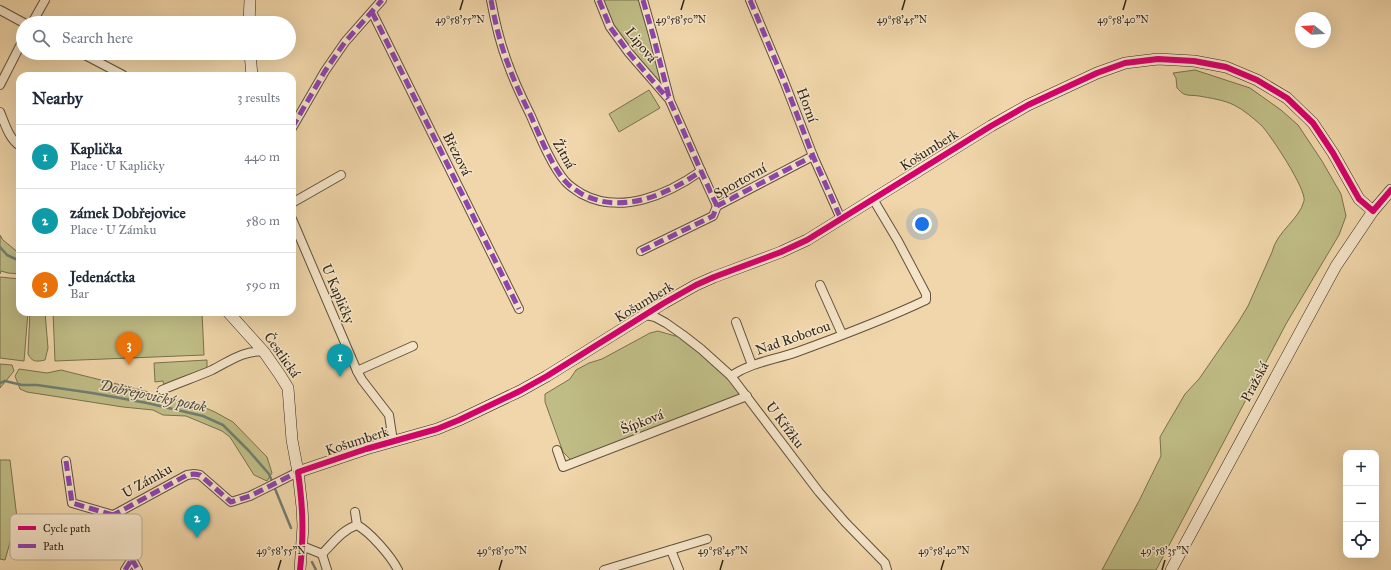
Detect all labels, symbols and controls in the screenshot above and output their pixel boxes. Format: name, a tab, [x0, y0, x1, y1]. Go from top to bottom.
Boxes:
north arrow	[1295, 12, 1331, 48]
text: 49°58'55"N	[435, 14, 485, 26]
text: 49°58'50"N	[656, 14, 707, 26]
text: 49°58'45"N	[877, 14, 928, 26]
text: 49°58'40"N	[1097, 14, 1149, 26]
search box	[16, 16, 296, 60]
street label: Lipová	[622, 24, 661, 66]
icon: search	[30, 27, 52, 49]
text: Search here	[62, 29, 133, 47]
street label: Horní	[793, 85, 822, 126]
text: Nearby	[32, 88, 83, 109]
text: 3 results	[237, 90, 280, 106]
street label: Košumberk	[897, 125, 962, 175]
street label: Březová	[439, 130, 475, 179]
street label: Žitná	[549, 135, 581, 172]
text: Kaplička	[70, 140, 122, 158]
text: 1	[42, 149, 48, 165]
text: 440 m	[244, 149, 280, 165]
text: Place · U Kapličky	[70, 158, 165, 174]
street label: Sportovní	[711, 159, 770, 202]
text: zámek Dobřejovice	[70, 204, 186, 222]
text: 2	[42, 213, 48, 229]
text: 580 m	[246, 213, 280, 229]
your location	[912, 214, 932, 234]
text: Place · U Zámku	[70, 222, 156, 238]
street label: U Kapličky	[318, 262, 358, 327]
text: Jedenáctka	[70, 268, 135, 286]
text: 3	[42, 277, 48, 293]
text: 590 m	[246, 277, 280, 293]
street label: Košumberk	[612, 278, 677, 326]
text: Bar	[70, 286, 89, 302]
street label: Nad Robotou	[753, 317, 833, 359]
street label: Čestlická	[260, 328, 305, 381]
pin: 3	[116, 332, 142, 365]
pin: 1	[327, 344, 353, 377]
street label: Pražská	[1237, 359, 1273, 405]
water label: Dobřejovický potok	[98, 376, 209, 417]
street label: U Křížku	[762, 399, 808, 452]
street label: Šípková	[617, 404, 666, 438]
street label: Košumberk	[323, 423, 391, 459]
map controls	[1343, 450, 1379, 558]
button: +	[1343, 450, 1379, 486]
street label: U Zámku	[119, 460, 175, 502]
button: −	[1343, 486, 1379, 522]
pin: 2	[184, 505, 210, 538]
legend	[10, 514, 142, 560]
text: Cycle path	[43, 522, 90, 535]
button: locate	[1343, 522, 1379, 558]
text: Path	[43, 540, 64, 553]
text: 49°58'55"N	[256, 545, 306, 557]
text: 49°58'50"N	[477, 545, 528, 557]
text: 49°58'45"N	[698, 545, 749, 557]
text: 49°58'40"N	[918, 545, 970, 557]
text: 49°58'35"N	[1141, 545, 1190, 557]

